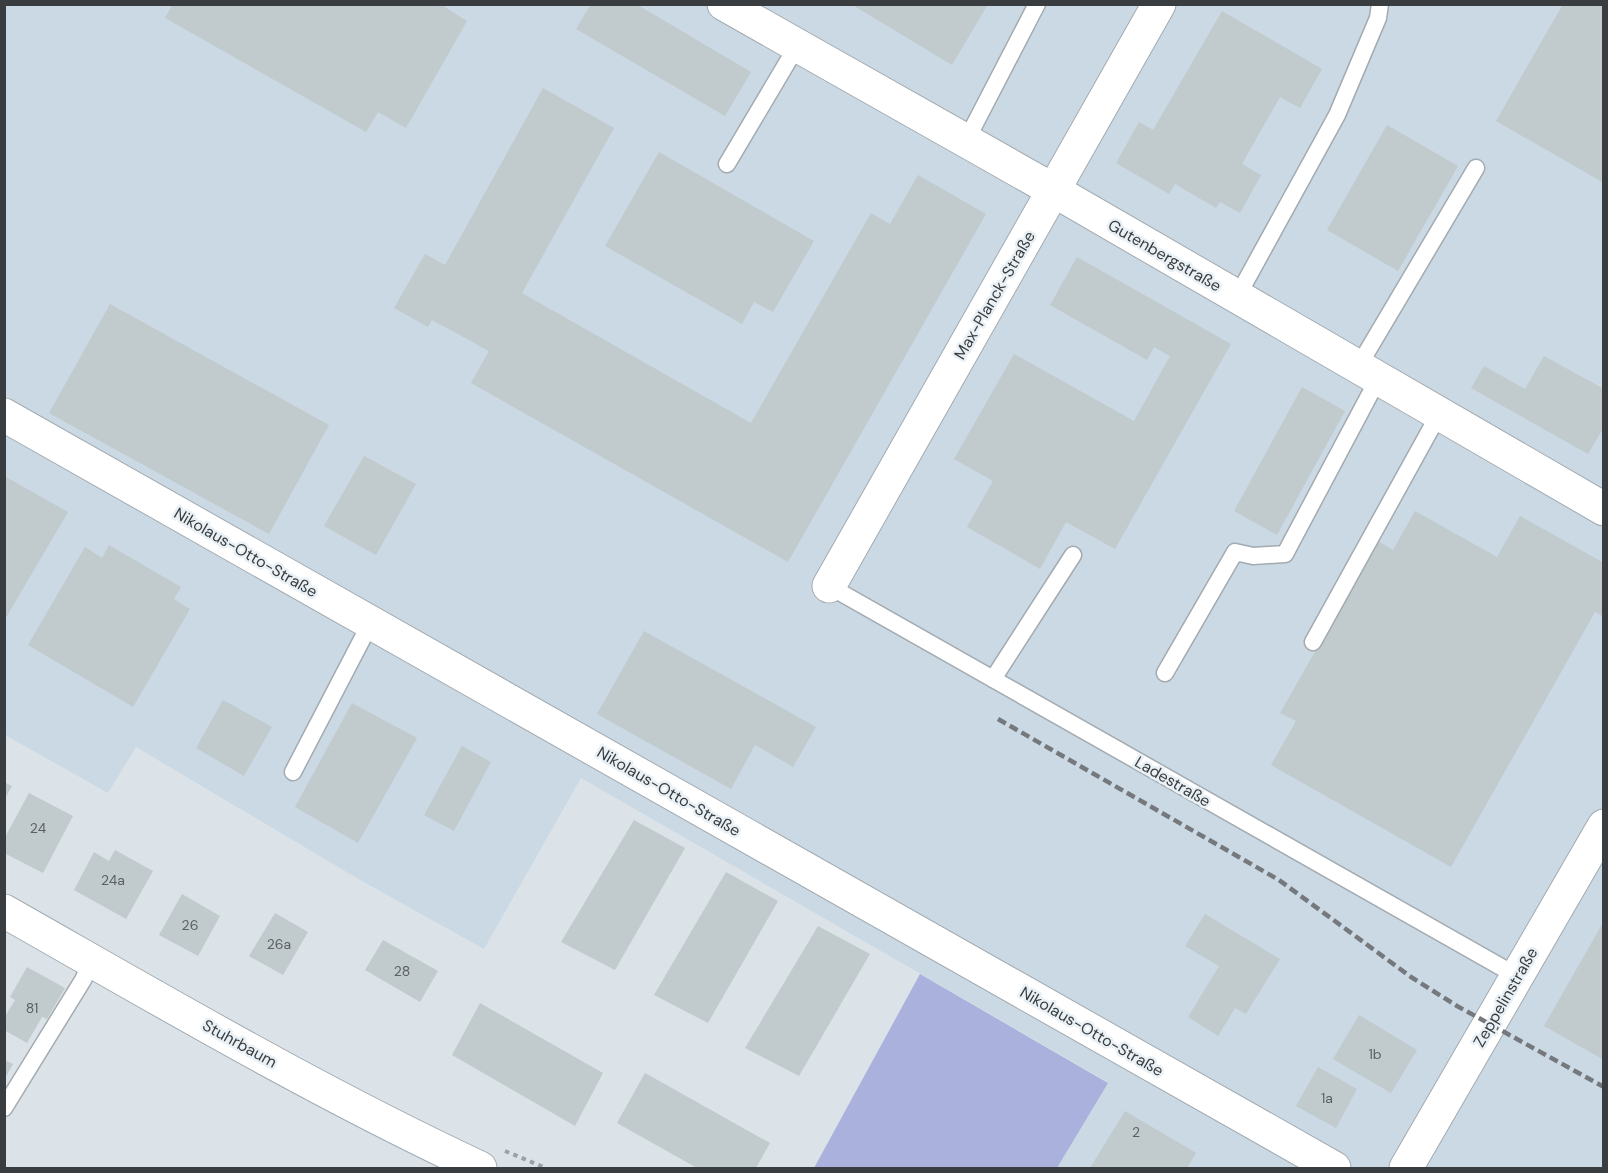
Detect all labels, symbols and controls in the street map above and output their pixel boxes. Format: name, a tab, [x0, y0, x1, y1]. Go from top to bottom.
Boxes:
street label: Gutenbergstraße	[1104, 214, 1225, 296]
street label: Max-Planck-Straße	[949, 227, 1040, 363]
street label: Nikolaus-Otto-Straße	[170, 503, 321, 602]
street label: Nikolaus-Otto-Straße	[593, 742, 744, 841]
street label: Ladestraße	[1131, 751, 1214, 812]
house number: 24	[30, 819, 47, 837]
house number: 24a	[101, 871, 125, 889]
house number: 26	[182, 916, 198, 934]
house number: 26a	[267, 935, 291, 953]
street label: Zeppelinstraße	[1468, 944, 1542, 1051]
house number: 28	[394, 962, 410, 980]
street label: Nikolaus-Otto-Straße	[1016, 982, 1167, 1081]
house number: 81	[26, 999, 38, 1017]
street label: Stuhrbaum	[199, 1014, 281, 1072]
house number: 1b	[1368, 1045, 1382, 1063]
house number: 1a	[1321, 1089, 1333, 1107]
house number: 2	[1132, 1123, 1140, 1141]

